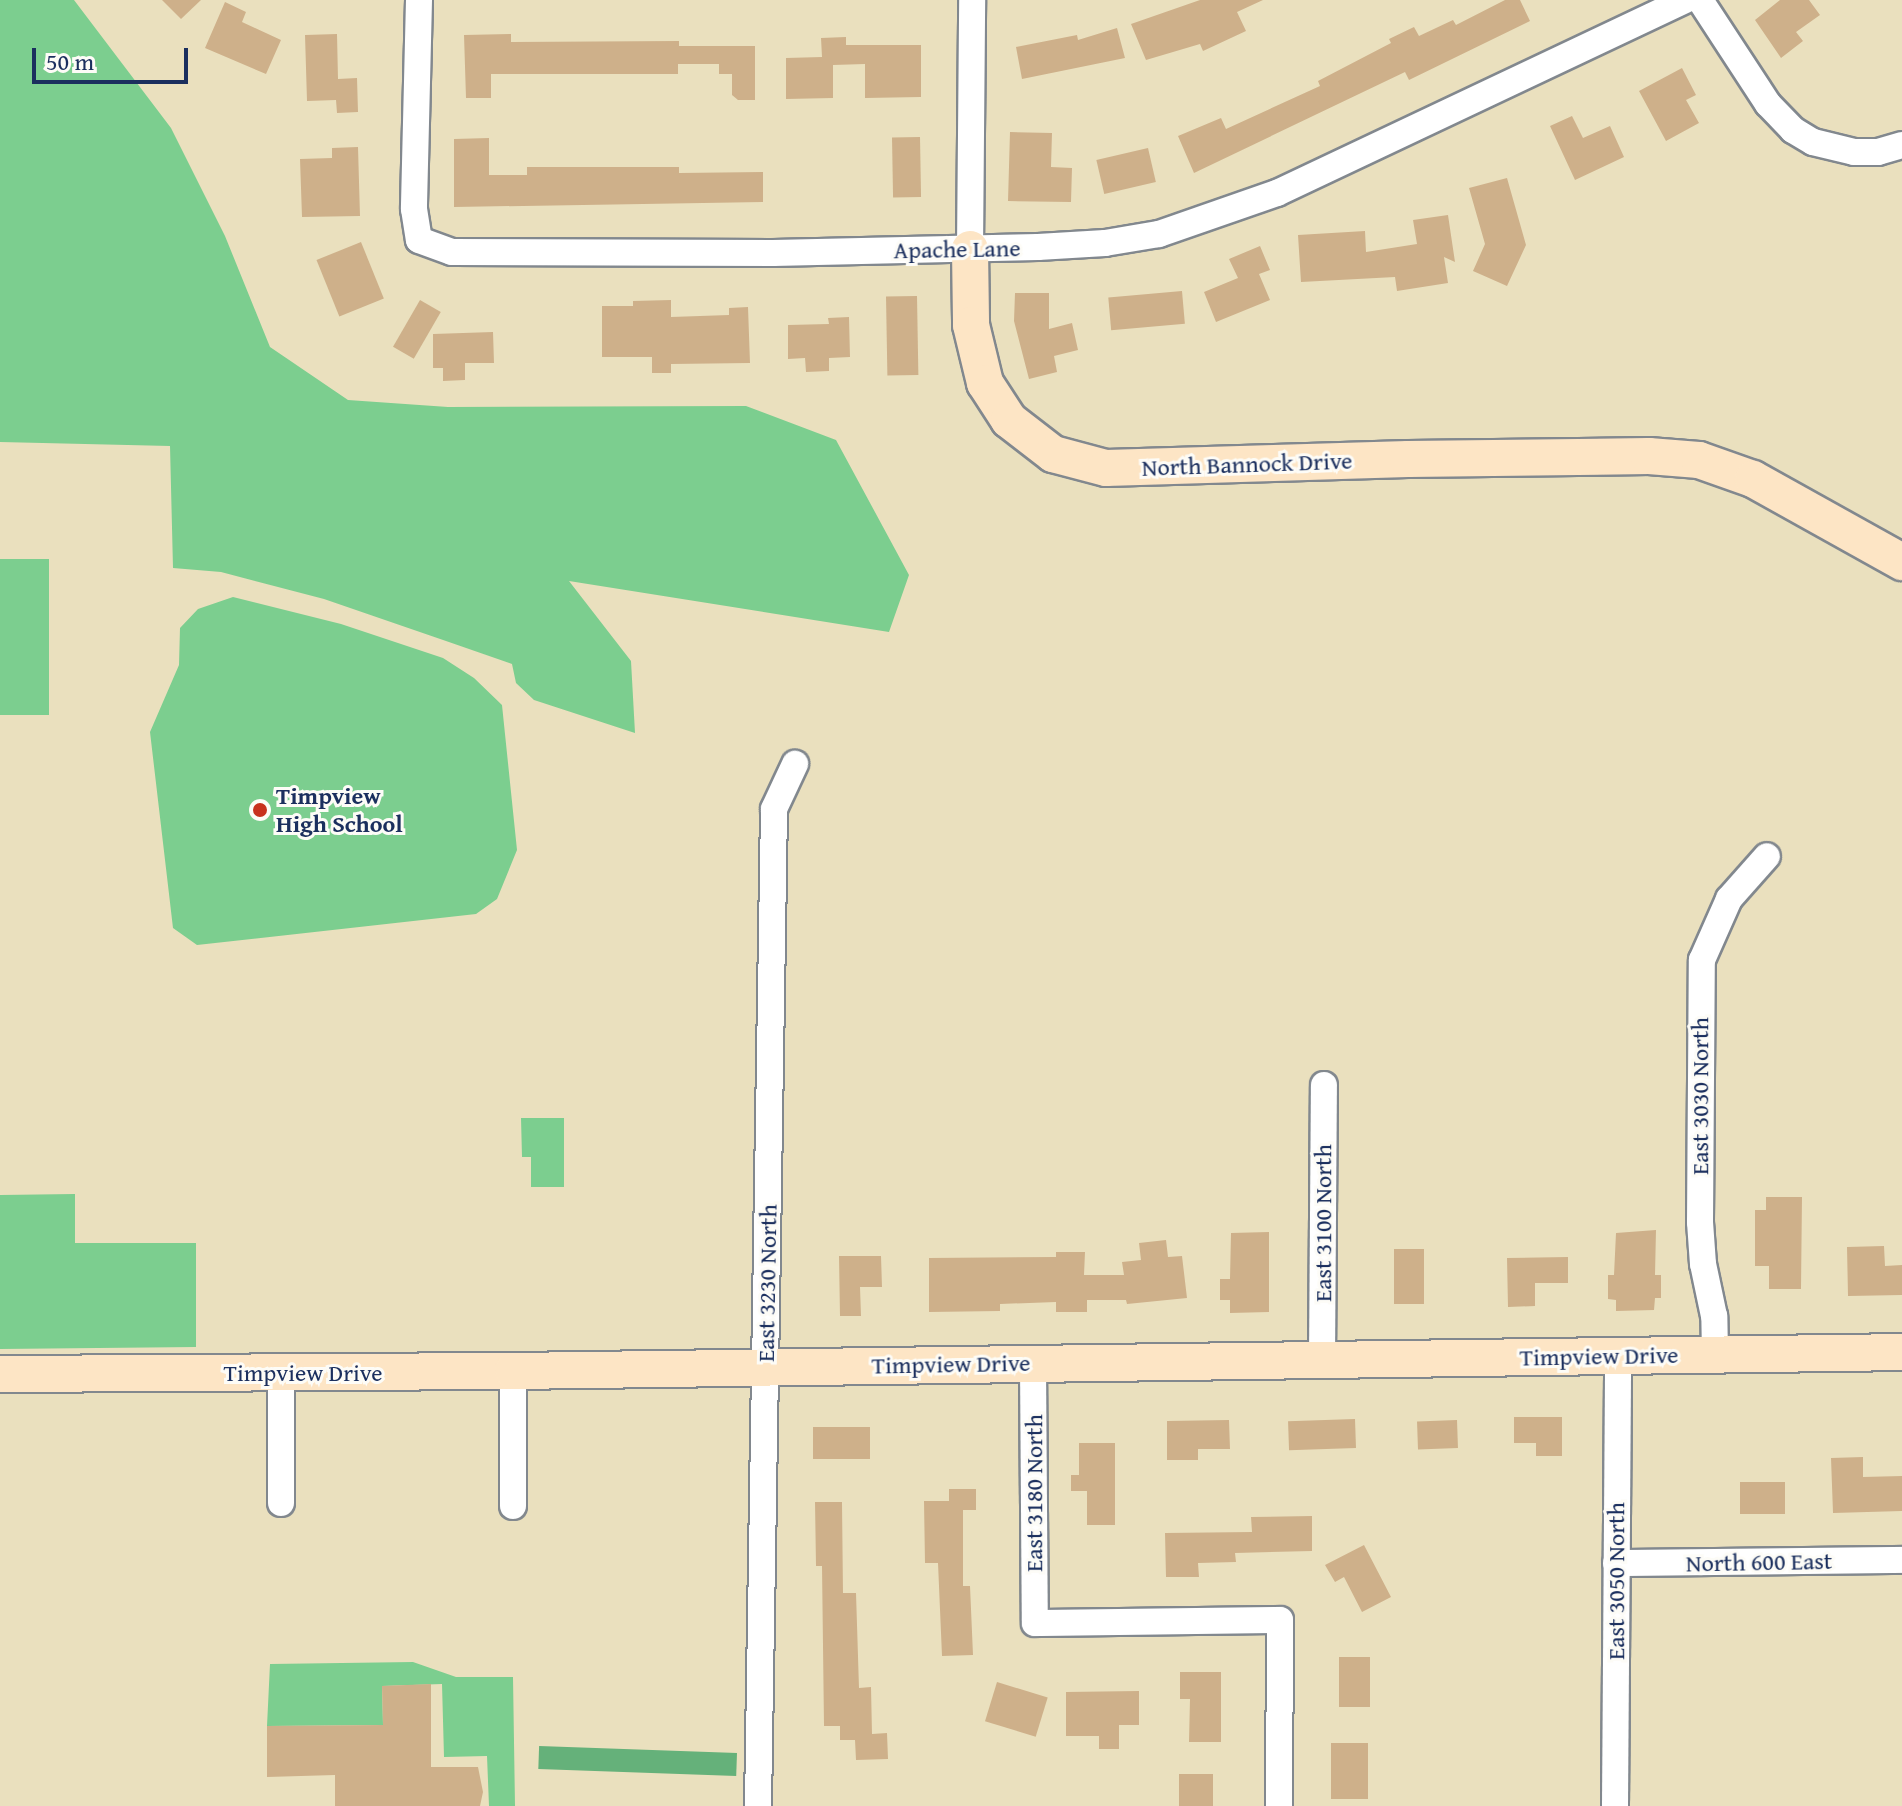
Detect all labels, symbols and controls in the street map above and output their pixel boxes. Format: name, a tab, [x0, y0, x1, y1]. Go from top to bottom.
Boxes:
scale bar	[36, 32, 192, 82]
text: 50 m	[46, 44, 94, 79]
street label: Apache Lane	[893, 233, 1021, 265]
street label: North Bannock Drive	[1141, 446, 1353, 482]
place label: Timpview High School	[276, 782, 403, 838]
marker: Timpview High School	[251, 801, 269, 819]
street label: East 3030 North	[1686, 1017, 1714, 1175]
street label: East 3100 North	[1309, 1144, 1337, 1302]
street label: East 3230 North	[751, 1204, 783, 1362]
street label: Timpview Drive	[1519, 1340, 1679, 1372]
street label: Timpview Drive	[871, 1348, 1031, 1380]
street label: Timpview Drive	[224, 1359, 382, 1387]
street label: East 3180 North	[1020, 1414, 1048, 1572]
street label: East 3050 North	[1602, 1502, 1630, 1660]
street label: North 600 East	[1686, 1546, 1832, 1578]

